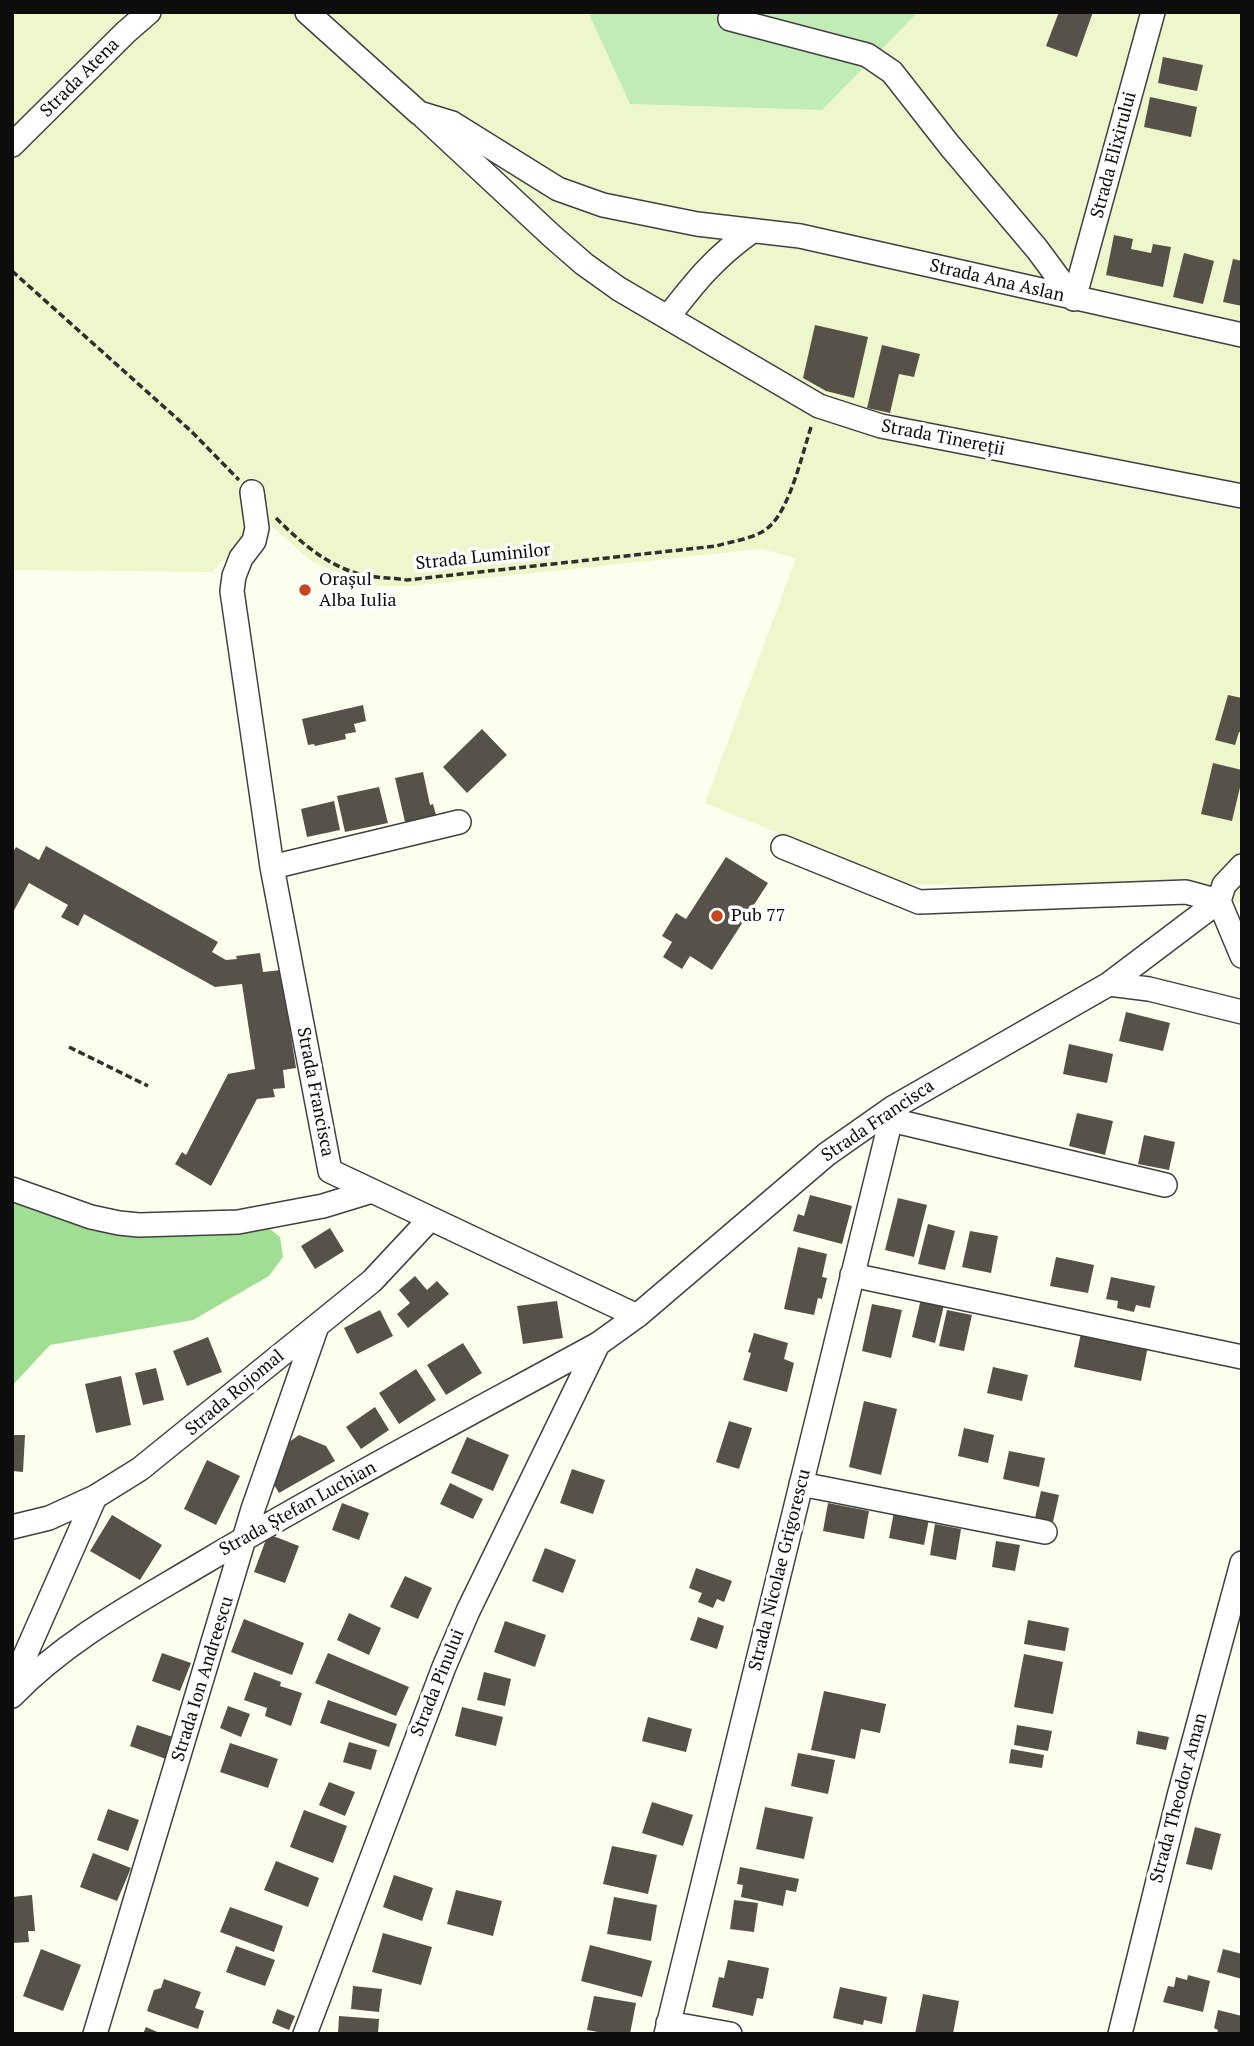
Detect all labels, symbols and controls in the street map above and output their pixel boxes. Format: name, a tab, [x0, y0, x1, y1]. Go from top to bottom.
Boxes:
street label: Strada Atena	[36, 34, 124, 122]
street label: Strada Elixirului	[1087, 89, 1141, 221]
street label: Strada Ana Aslan	[928, 255, 1066, 307]
street label: Strada Tinereții	[879, 415, 1007, 461]
street label: Strada Luminilor	[415, 539, 551, 575]
place label: Orașul Alba Iulia	[319, 569, 397, 612]
marker: Orașul Alba Iulia	[297, 582, 313, 598]
place label: Pub 77	[731, 905, 785, 927]
marker: Pub 77	[709, 908, 725, 924]
street label: Strada Francisca	[292, 1025, 338, 1159]
street label: Strada Francisca	[818, 1075, 938, 1167]
street label: Strada Rojomal	[181, 1346, 289, 1440]
street label: Strada Ștefan Luchian	[216, 1457, 380, 1561]
street label: Strada Nicolae Grigorescu	[744, 1467, 816, 1673]
street label: Strada Ion Andreescu	[168, 1594, 238, 1764]
street label: Strada Pinului	[407, 1626, 469, 1740]
street label: Strada Theodor Aman	[1146, 1711, 1212, 1885]

